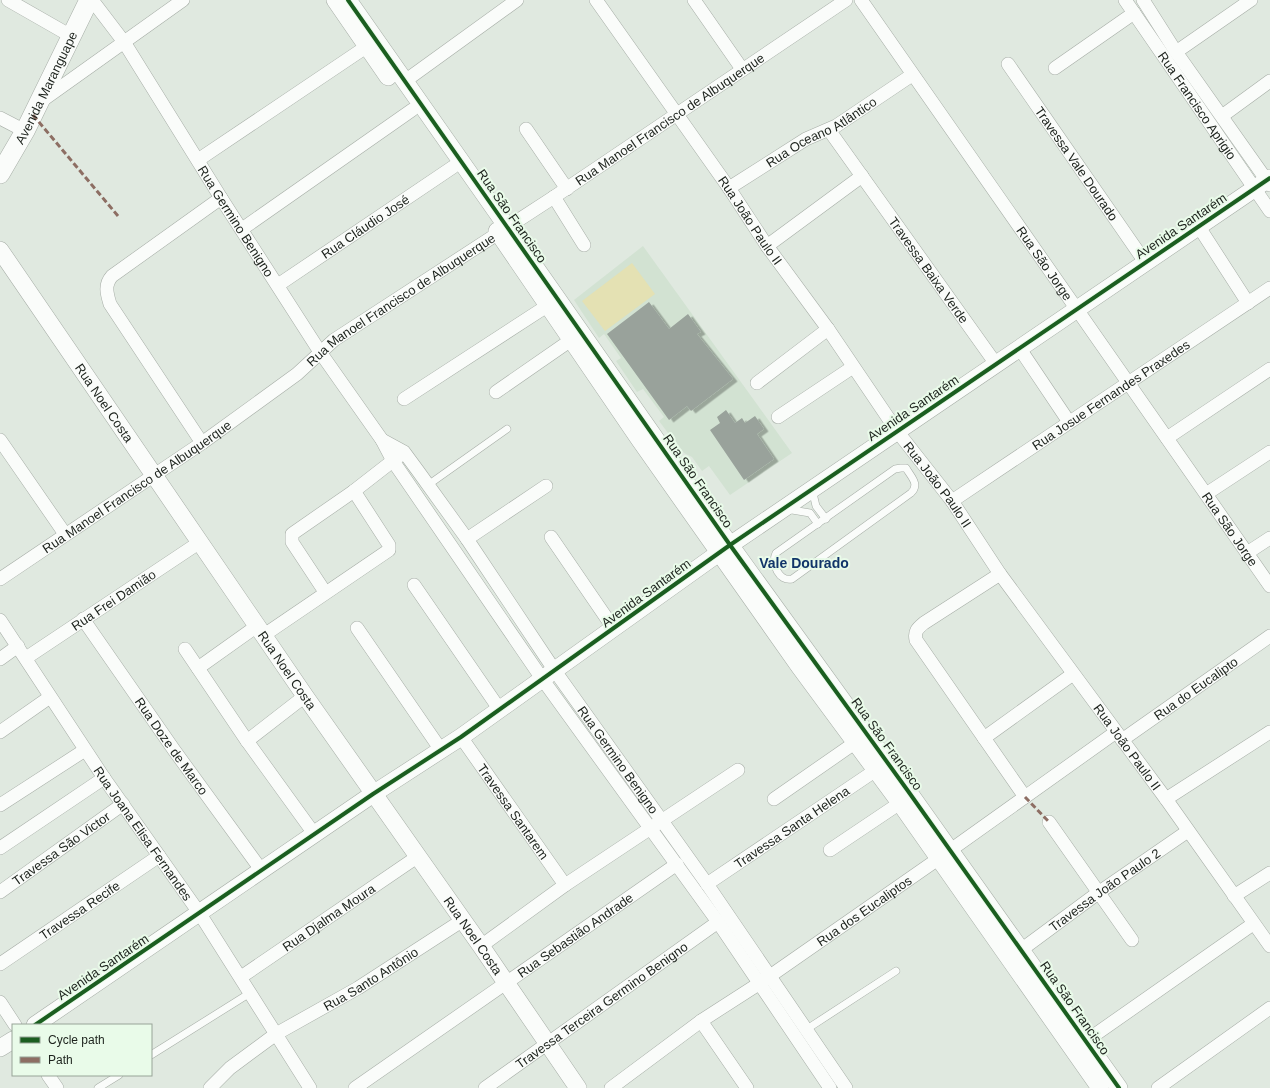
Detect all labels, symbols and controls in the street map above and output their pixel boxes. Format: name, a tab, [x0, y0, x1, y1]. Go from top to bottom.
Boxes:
street label: Avenida Maranguape	[12, 29, 80, 146]
street label: Rua Francisco Aprigio	[1155, 49, 1240, 162]
street label: Rua Manoel Francisco de Albuquerque	[572, 50, 767, 188]
street label: Rua Oceano Atlântico	[763, 94, 879, 170]
street label: Travessa Vale Dourado	[1032, 104, 1121, 223]
street label: Rua Germino Benigno	[195, 163, 277, 279]
street label: Rua São Francisco	[474, 166, 550, 266]
street label: Rua João Paulo II	[715, 173, 786, 267]
street label: Avenida Santarém	[1133, 190, 1229, 262]
street label: Rua Cláudio José	[318, 191, 412, 261]
street label: Travessa Baixa Verde	[886, 214, 972, 326]
street label: Rua São Jorge	[1014, 223, 1076, 303]
street label: Rua Manoel Francisco de Albuquerque	[303, 230, 498, 369]
street label: Rua Josue Fernandes Praxedes	[1029, 336, 1193, 453]
street label: Rua Noel Costa	[72, 361, 137, 445]
street label: Avenida Santarém	[865, 372, 961, 444]
street label: Rua Manoel Francisco de Albuquerque	[39, 417, 234, 556]
street label: Rua São Francisco	[660, 431, 736, 531]
street label: Rua João Paulo II	[901, 439, 975, 530]
street label: Rua São Jorge	[1199, 489, 1261, 569]
district label: Vale Dourado	[759, 555, 849, 571]
street label: Avenida Santarém	[598, 556, 694, 630]
street label: Rua Frei Damião	[68, 566, 158, 633]
street label: Rua Noel Costa	[255, 628, 320, 713]
street label: Rua do Eucalipto	[1151, 654, 1240, 723]
street label: Rua Doze de Marco	[132, 695, 211, 798]
street label: Rua São Francisco	[848, 695, 926, 793]
street label: Rua João Paulo II	[1091, 701, 1164, 793]
street label: Rua Germino Benigno	[575, 703, 662, 816]
street label: Travessa Santarem	[475, 761, 552, 862]
street label: Rua Joana Elisa Fernandes	[91, 763, 196, 904]
street label: Travessa Santa Helena	[731, 782, 853, 871]
street label: Travessa São Victor	[9, 808, 113, 888]
street label: Travessa João Paulo 2	[1046, 845, 1163, 934]
street label: Rua dos Eucaliptos	[814, 872, 915, 949]
street label: Travessa Recife	[37, 878, 122, 943]
street label: Rua Djalma Moura	[280, 880, 378, 954]
street label: Rua Sebastião Andrade	[514, 890, 636, 980]
street label: Rua Noel Costa	[441, 893, 506, 978]
street label: Avenida Santarém	[55, 931, 151, 1003]
street label: Travessa Terceira Germino Benigno	[513, 939, 690, 1071]
street label: Rua Santo Antônio	[321, 944, 421, 1014]
street label: Rua São Francisco	[1037, 958, 1113, 1058]
legend	[12, 1024, 152, 1076]
text: Cycle path	[48, 1033, 105, 1047]
text: Path	[48, 1053, 73, 1067]

